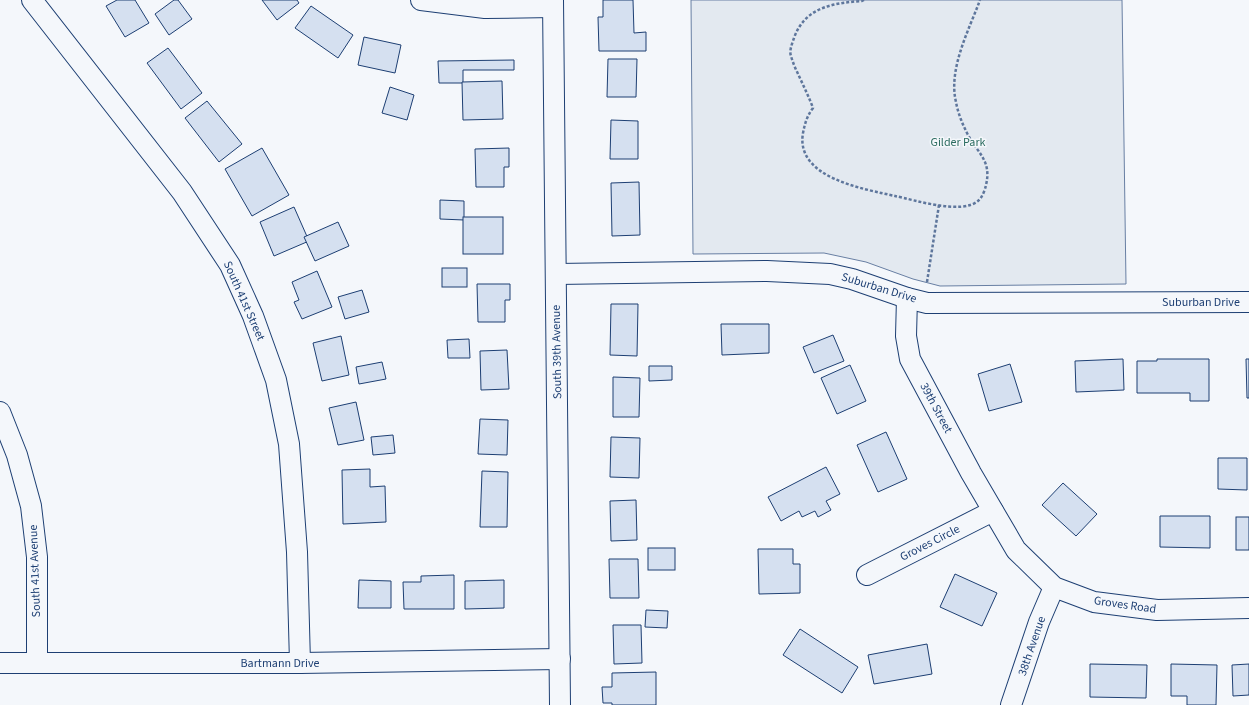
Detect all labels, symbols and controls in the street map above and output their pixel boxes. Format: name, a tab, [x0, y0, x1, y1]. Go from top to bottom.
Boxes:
park label: Gilder Park	[930, 134, 986, 151]
street label: South 41st Street	[219, 258, 269, 344]
street label: Suburban Drive	[839, 269, 919, 308]
street label: Suburban Drive	[1162, 294, 1240, 311]
street label: South 39th Avenue	[548, 305, 566, 399]
street label: 39th Street	[916, 380, 956, 436]
street label: Groves Circle	[897, 521, 963, 565]
street label: South 41st Avenue	[25, 524, 45, 618]
street label: Groves Road	[1093, 592, 1157, 618]
street label: 38th Avenue	[1014, 614, 1050, 678]
street label: Bartmann Drive	[241, 655, 319, 672]

